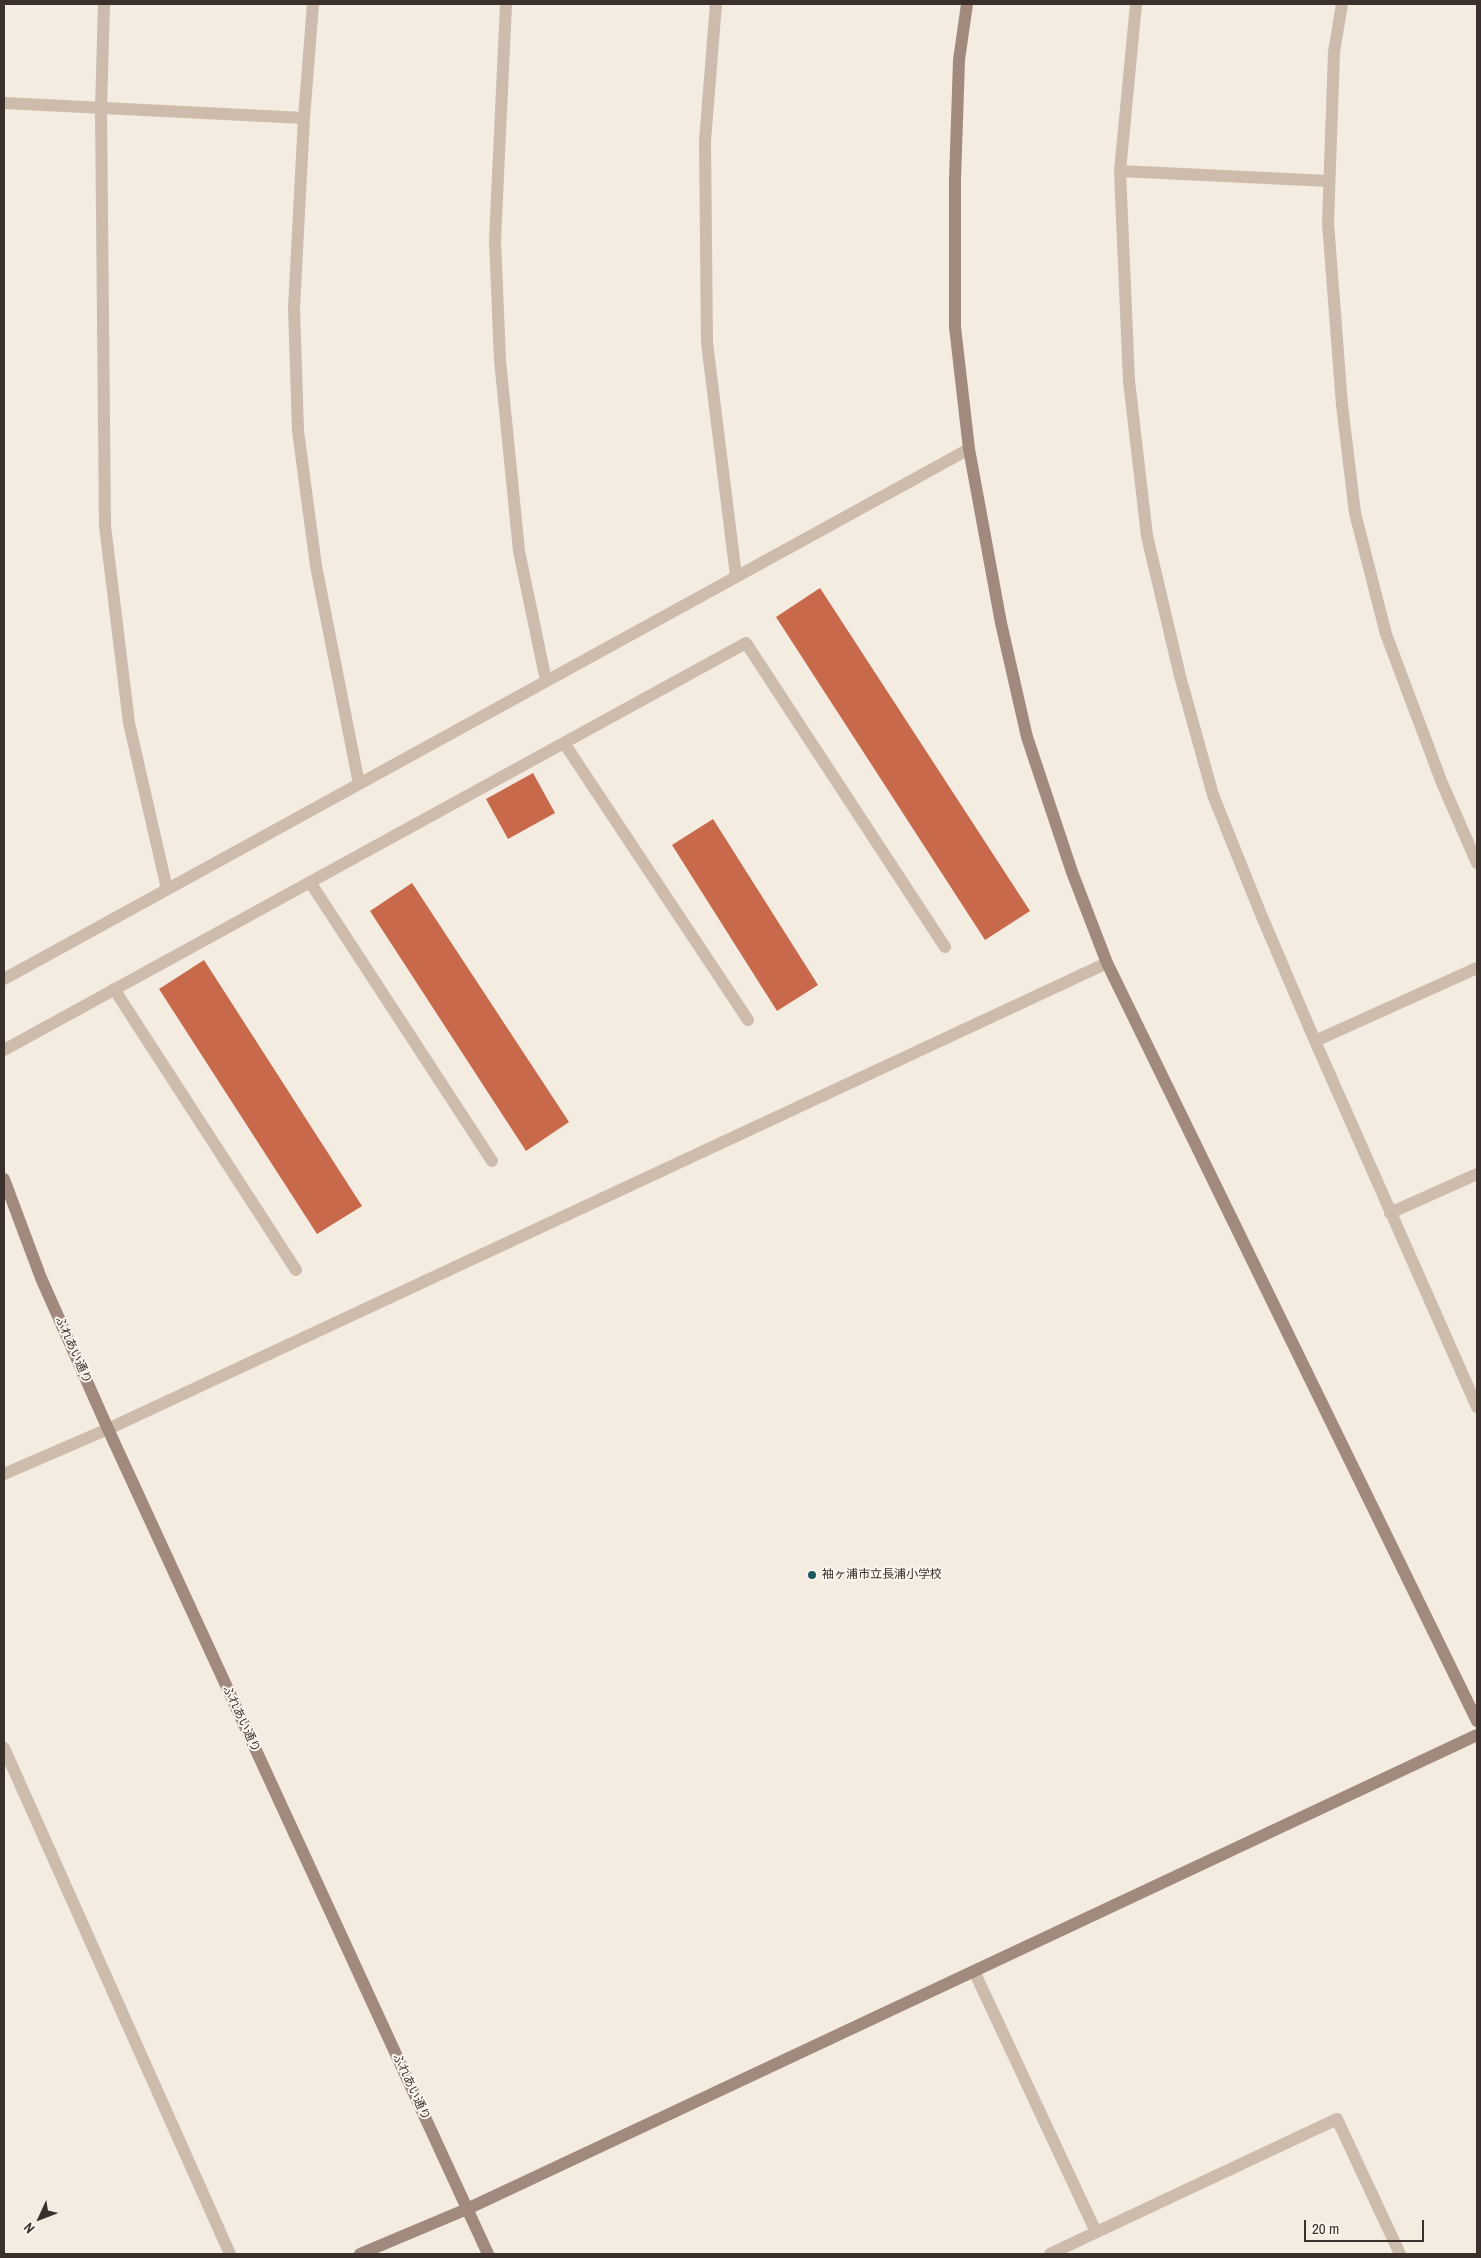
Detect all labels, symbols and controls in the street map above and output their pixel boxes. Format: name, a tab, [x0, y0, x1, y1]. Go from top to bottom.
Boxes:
street label: ふれあい通り	[52, 1314, 94, 1386]
place label: 袖ヶ浦市立長浦小学校	[822, 1568, 942, 1582]
marker: 袖ヶ浦市立長浦小学校	[806, 1569, 818, 1581]
street label: ふれあい通り	[219, 1683, 263, 1755]
street label: ふれあい通り	[389, 2051, 433, 2123]
north arrow	[15, 2193, 65, 2243]
scale bar	[1306, 2210, 1426, 2242]
text: 20 m	[1312, 2218, 1339, 2239]
text: N	[20, 2219, 38, 2237]

